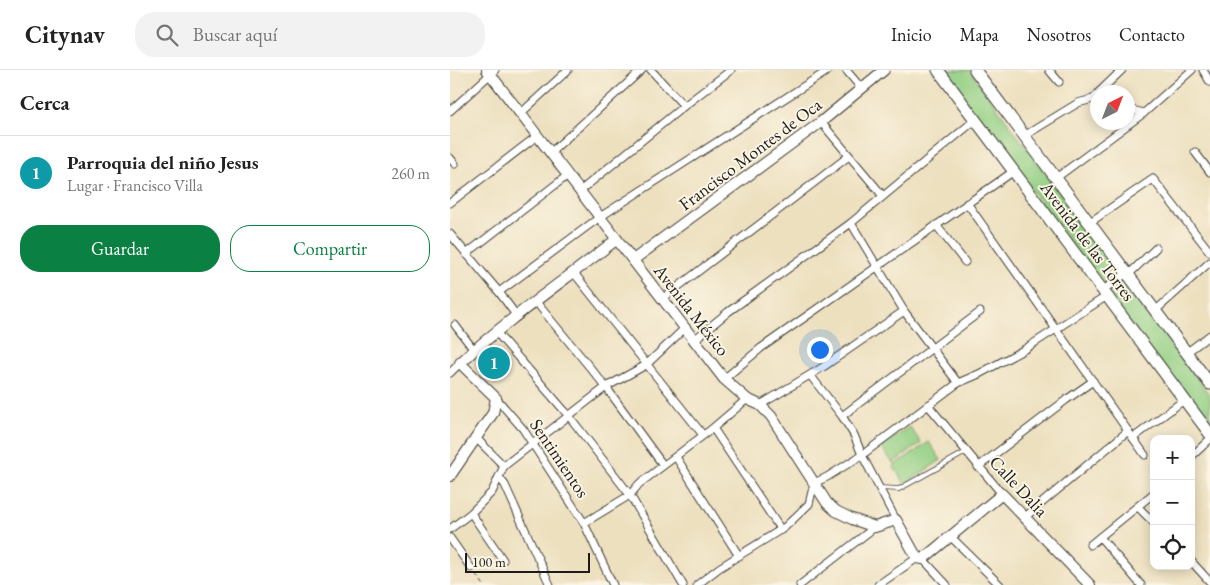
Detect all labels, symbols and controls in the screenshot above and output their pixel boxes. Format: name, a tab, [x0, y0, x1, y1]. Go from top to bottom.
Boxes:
search box	[135, 12, 485, 57]
text: Citynav	[25, 19, 105, 50]
icon: search	[153, 21, 181, 49]
text: Buscar aquí	[193, 22, 277, 47]
text: Inicio	[891, 23, 932, 46]
text: Mapa	[960, 23, 999, 46]
text: Nosotros	[1027, 23, 1091, 46]
text: Contacto	[1119, 23, 1185, 46]
north arrow	[1090, 85, 1135, 130]
text: Cerca	[20, 89, 70, 116]
street label: Francisco Montes de Oca	[674, 92, 827, 215]
text: Parroquia del niño Jesus	[67, 150, 259, 175]
text: 1	[32, 163, 40, 184]
text: 260 m	[391, 163, 430, 184]
text: Lugar · Francisco Villa	[67, 175, 203, 196]
street label: Avenida de las Torres	[1035, 176, 1141, 306]
button: Guardar	[20, 225, 220, 272]
button: Compartir	[230, 225, 430, 272]
street label: Avenida México	[648, 259, 735, 361]
your location	[807, 337, 833, 363]
pin: 1	[478, 344, 510, 382]
street label: Sentimientos	[525, 414, 595, 502]
map controls	[1150, 435, 1195, 570]
button: +	[1150, 435, 1195, 480]
street label: Calle Dalia	[985, 450, 1054, 522]
button: −	[1150, 480, 1195, 525]
button: locate	[1150, 525, 1195, 570]
scale bar	[465, 550, 590, 573]
text: 100 m	[472, 553, 506, 571]

